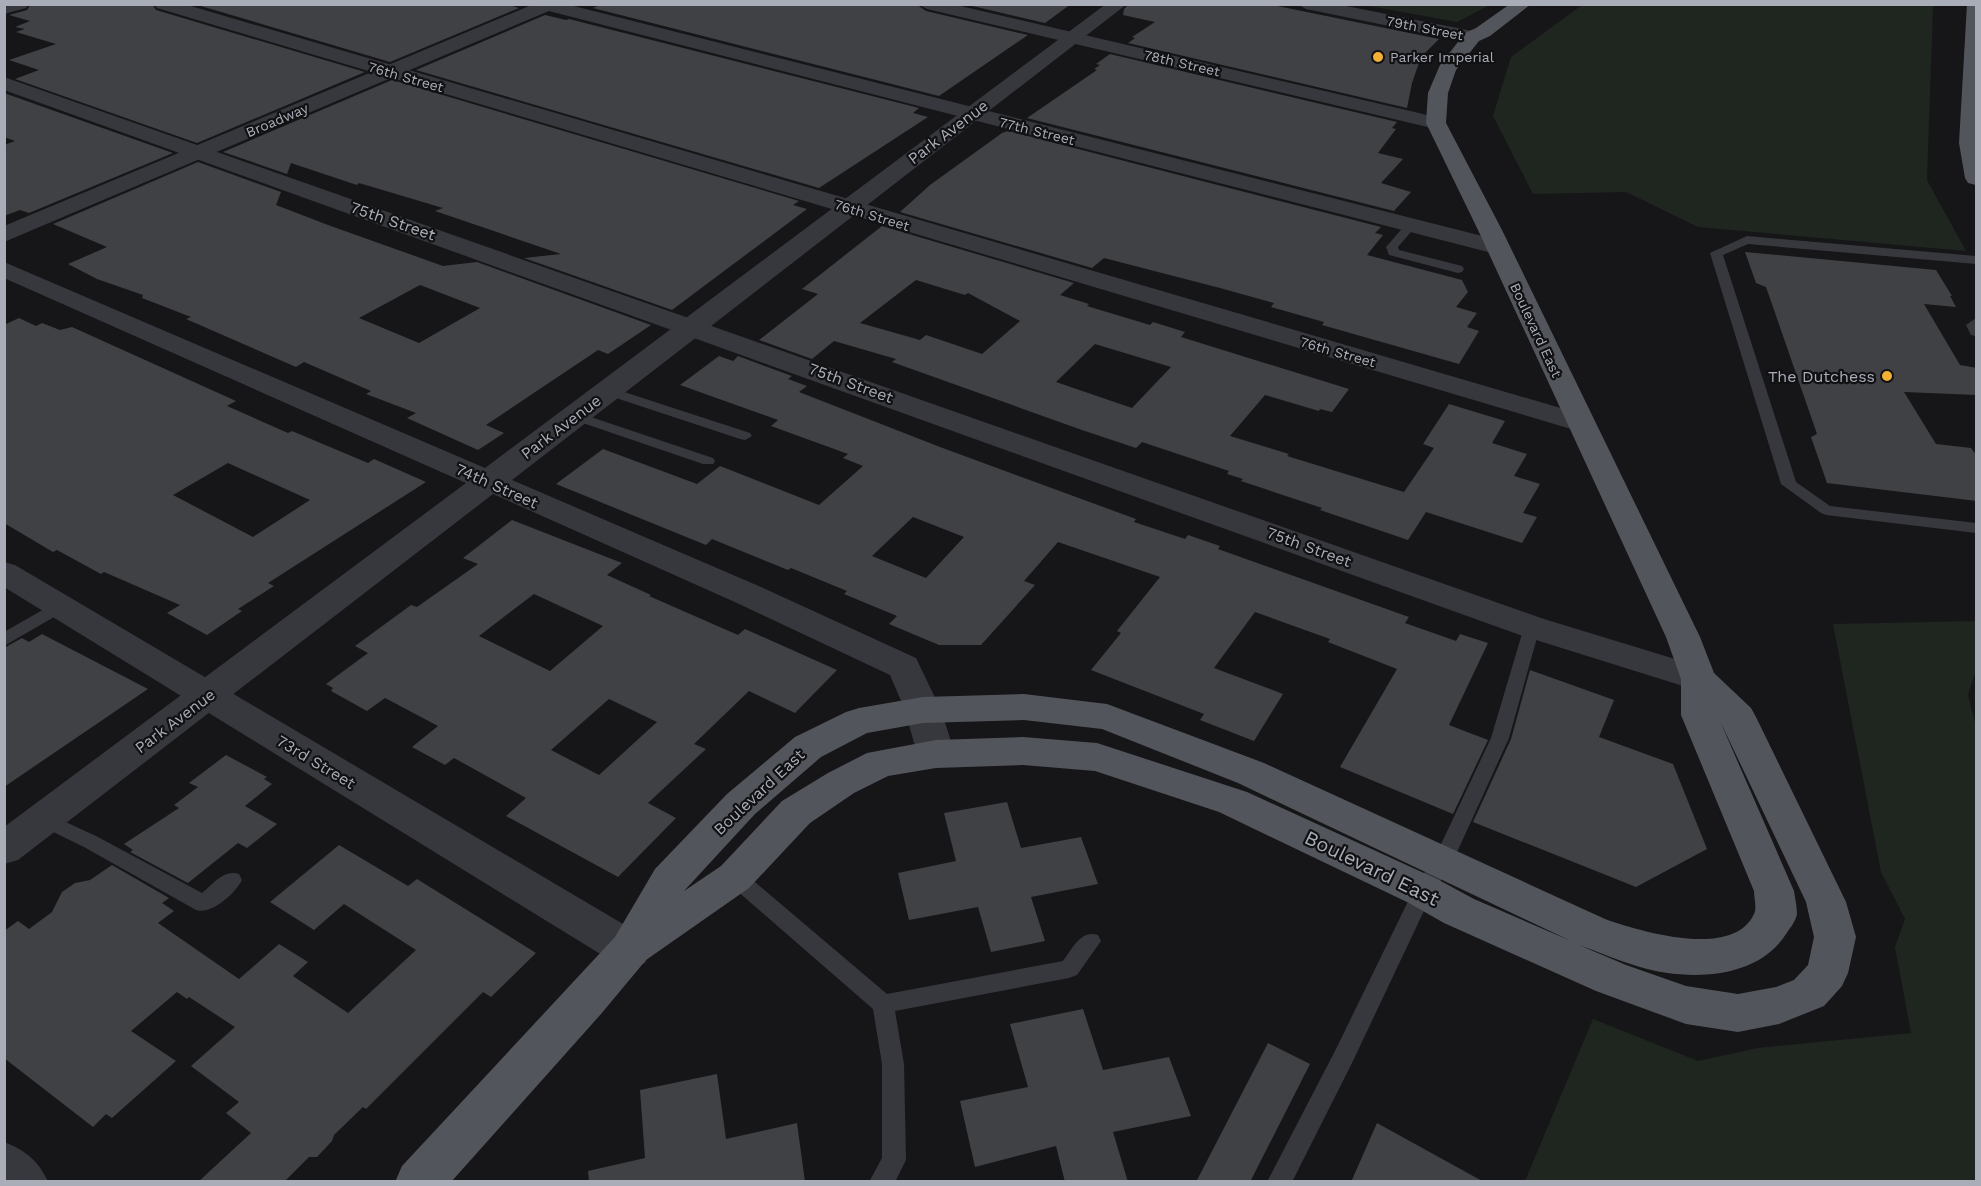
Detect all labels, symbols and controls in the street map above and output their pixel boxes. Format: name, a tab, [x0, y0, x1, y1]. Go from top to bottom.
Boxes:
street label: 79th Street	[1385, 13, 1465, 43]
street label: 78th Street	[1142, 46, 1222, 80]
place label: Parker Imperial	[1390, 49, 1495, 65]
marker: Parker Imperial	[1371, 50, 1385, 64]
street label: 76th Street	[367, 59, 446, 95]
street label: Park Avenue	[904, 96, 992, 168]
street label: Broadway	[243, 99, 311, 140]
street label: 77th Street	[998, 114, 1076, 148]
street label: 76th Street	[833, 196, 912, 234]
street label: 75th Street	[348, 198, 438, 244]
street label: Boulevard East	[1507, 280, 1565, 380]
street label: 76th Street	[1299, 334, 1378, 370]
street label: 75th Street	[806, 359, 896, 407]
place label: The Dutchess	[1768, 367, 1875, 386]
marker: The Dutchess	[1880, 369, 1894, 383]
street label: Park Avenue	[517, 391, 605, 463]
street label: 74th Street	[453, 459, 541, 513]
street label: 75th Street	[1264, 523, 1354, 571]
street label: Park Avenue	[131, 685, 219, 757]
street label: 73rd Street	[273, 731, 359, 793]
street label: Boulevard East	[710, 745, 809, 839]
street label: Boulevard East	[1301, 825, 1444, 911]

